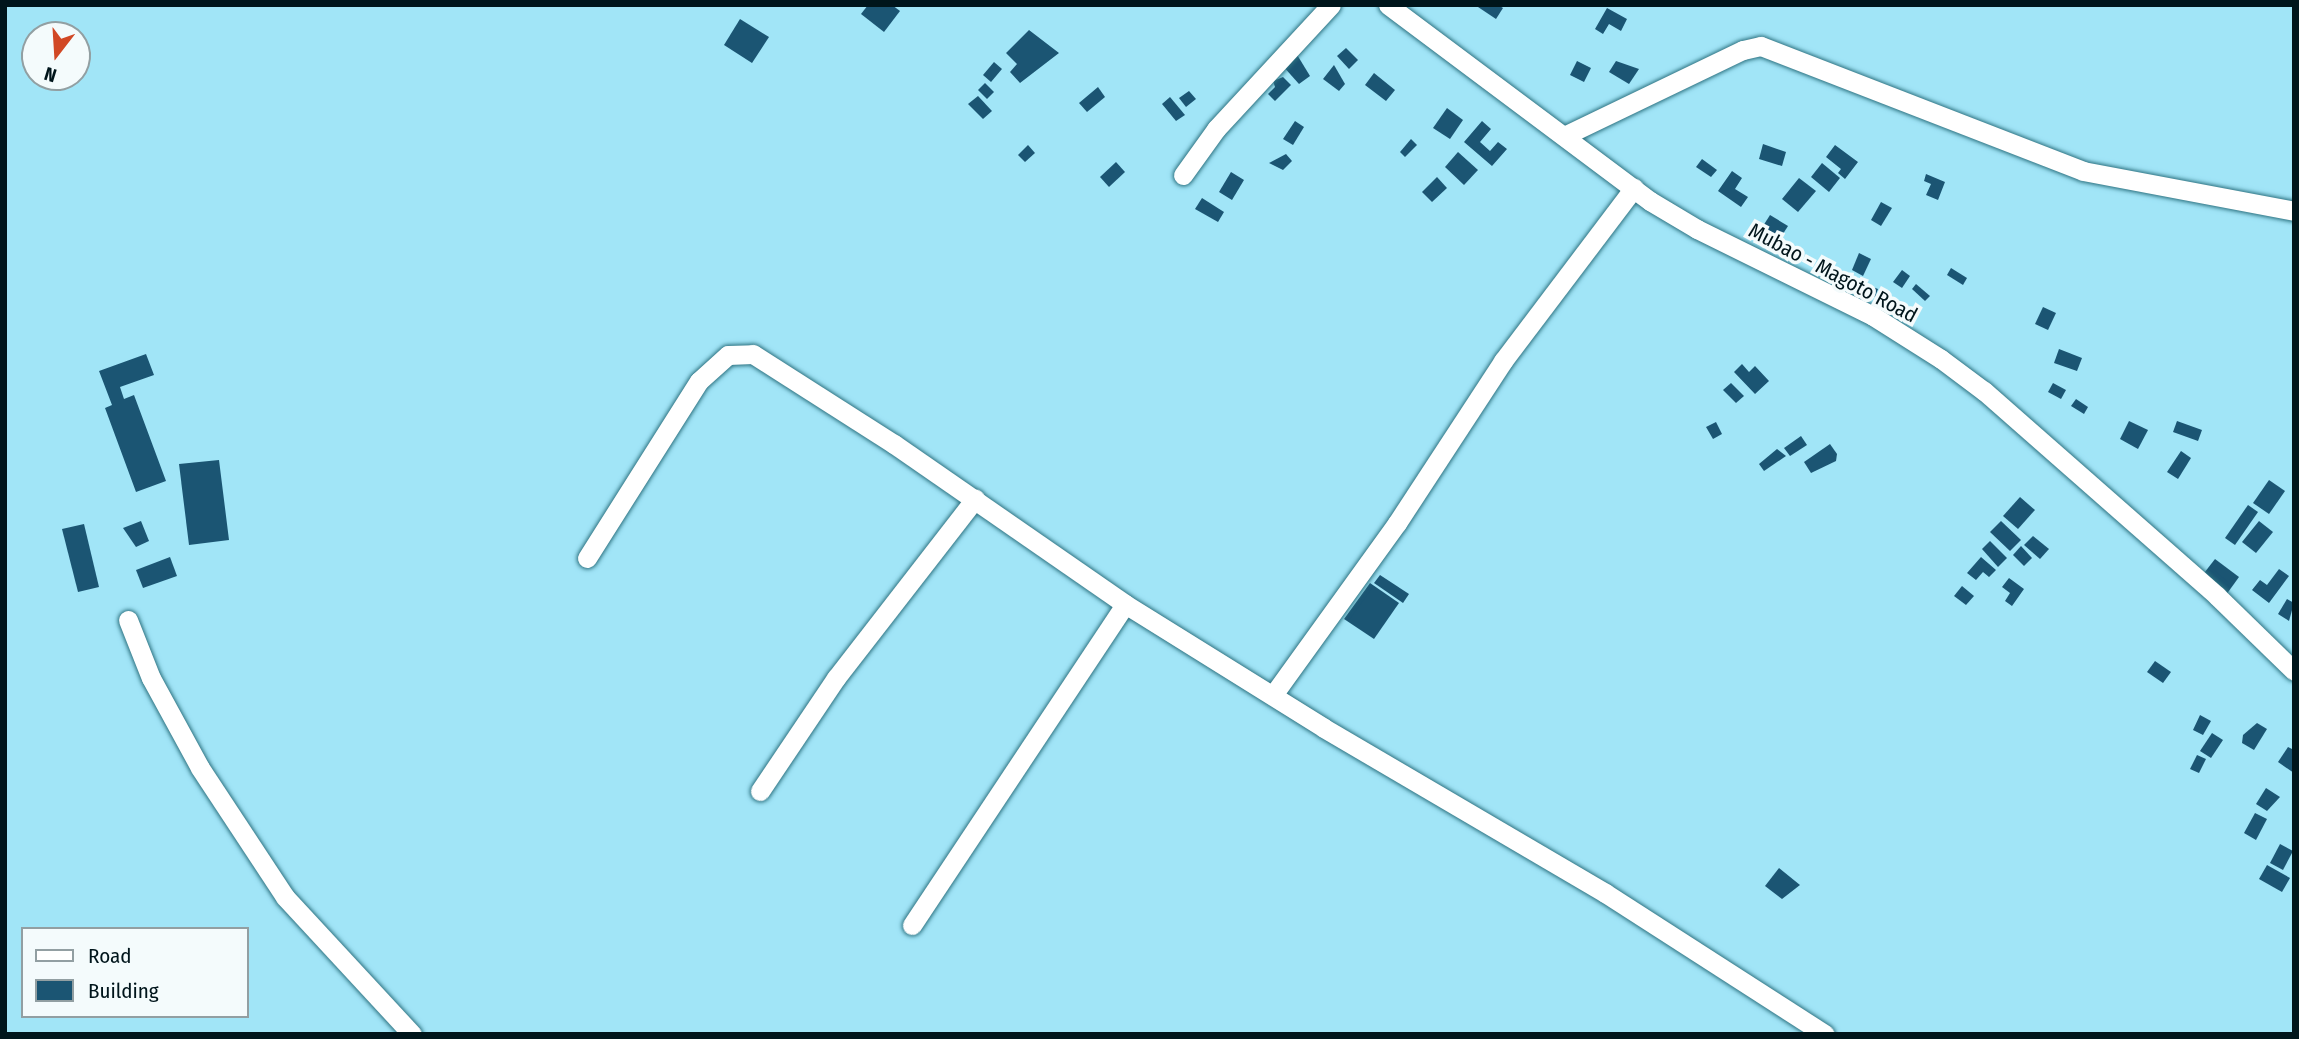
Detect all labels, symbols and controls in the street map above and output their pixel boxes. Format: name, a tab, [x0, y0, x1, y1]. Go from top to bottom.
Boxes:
north arrow	[21, 21, 91, 91]
text: N	[41, 62, 59, 87]
street label: Mubao - Magoto Road	[1744, 218, 1922, 328]
legend	[21, 927, 248, 1018]
text: Road	[88, 943, 132, 969]
text: Building	[88, 978, 159, 1004]

